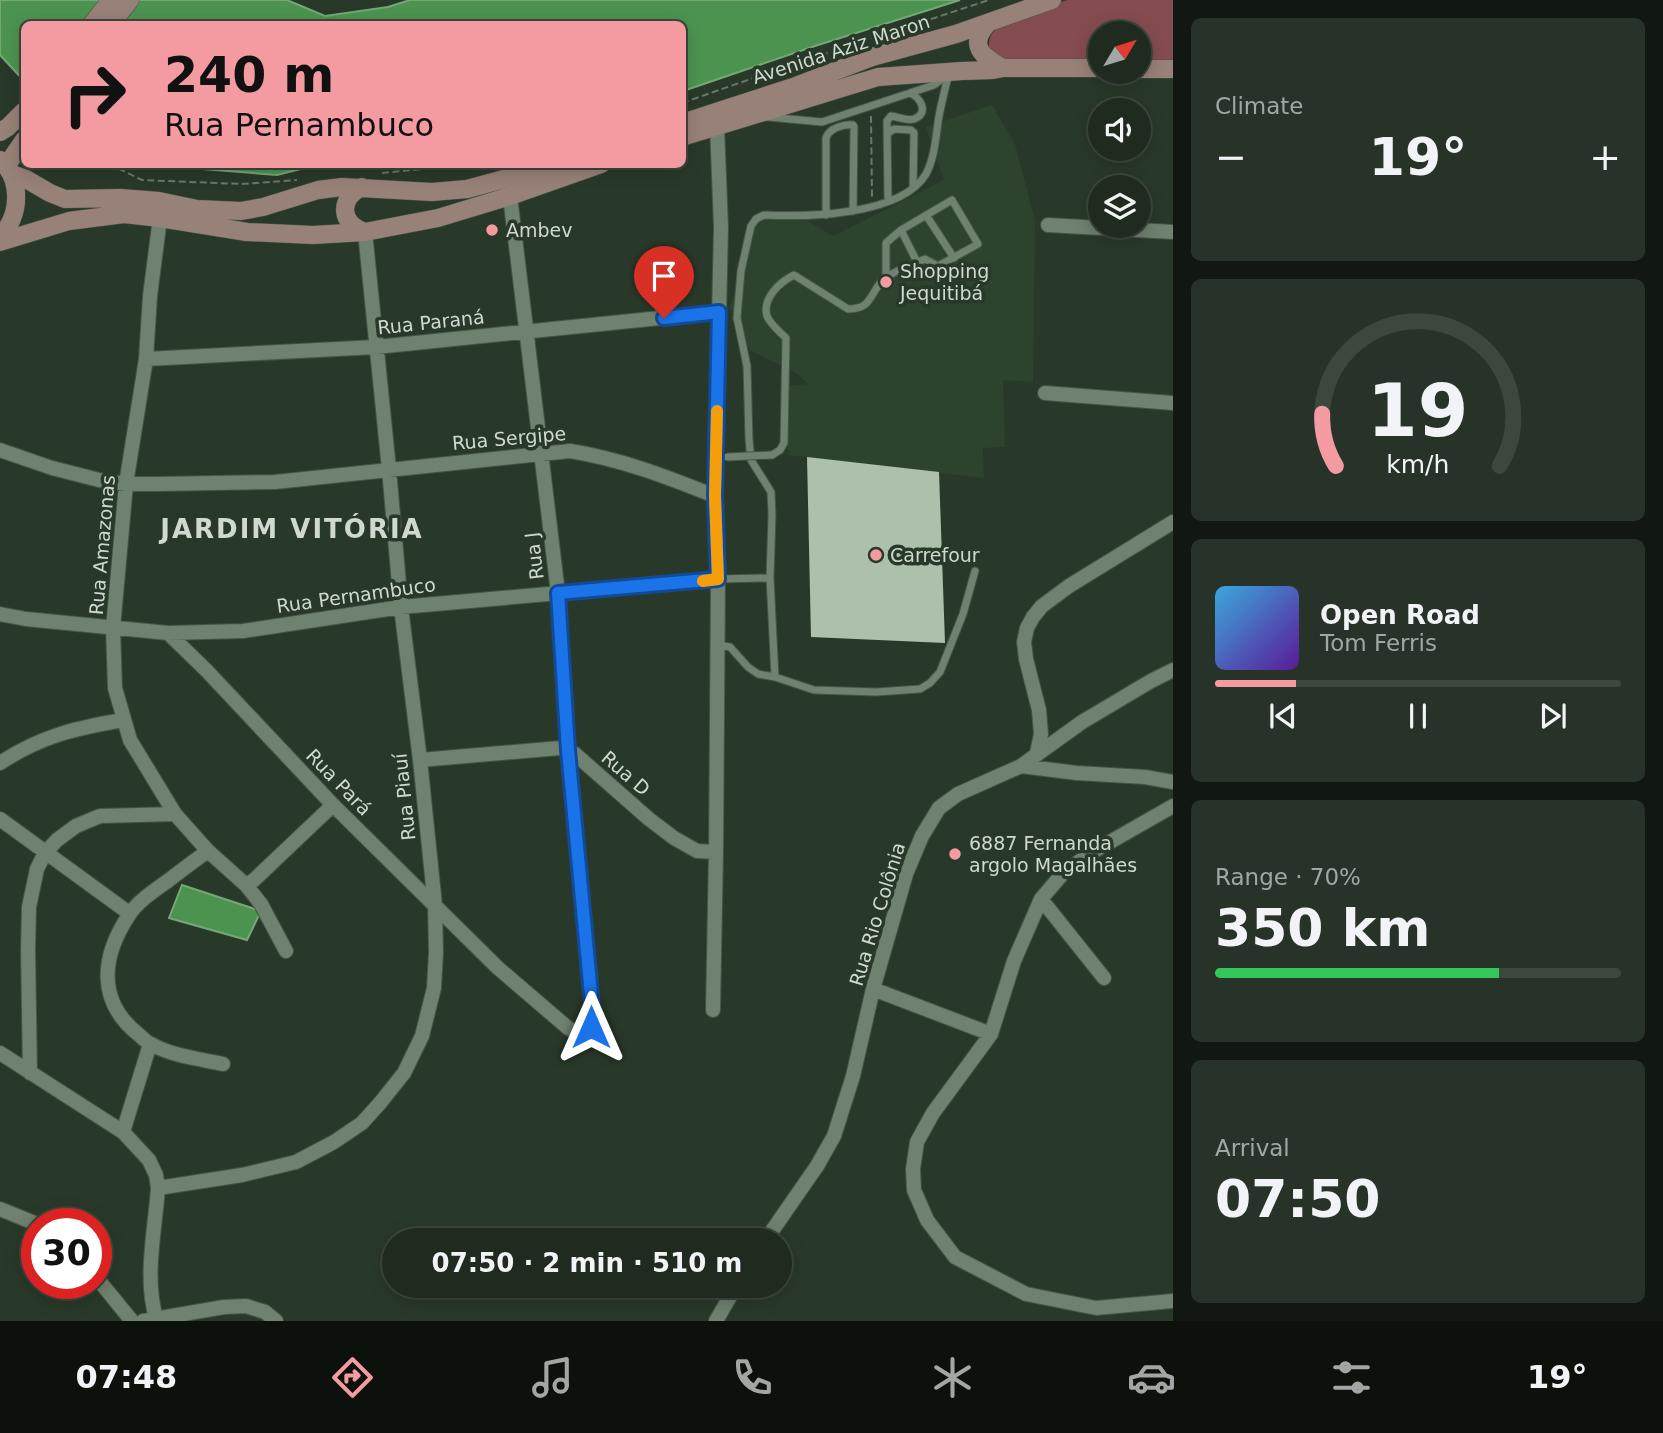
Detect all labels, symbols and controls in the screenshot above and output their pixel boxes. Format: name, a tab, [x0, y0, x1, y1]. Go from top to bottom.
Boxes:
street label: Avenida Aziz Maron	[750, 10, 932, 88]
north arrow	[1088, 21, 1152, 84]
map controls	[1088, 21, 1151, 238]
text: 240 m	[164, 47, 334, 104]
icon: right	[49, 49, 140, 140]
text: Climate	[1215, 93, 1304, 119]
button: sound	[1088, 98, 1151, 161]
text: Rua Pernambuco	[164, 106, 434, 144]
text: 19°	[1369, 127, 1467, 187]
text: −	[1215, 135, 1247, 179]
text: +	[1589, 135, 1621, 179]
button: layers	[1088, 175, 1151, 238]
place label: Ambev	[506, 219, 573, 241]
marker: Ambev	[484, 222, 500, 238]
pin	[634, 246, 694, 318]
icon: arrive	[645, 257, 683, 295]
place label: Shopping Jequitibá	[899, 260, 989, 304]
marker: Shopping Jequitibá	[878, 274, 894, 290]
street label: Rua Paraná	[376, 305, 486, 339]
text: 19	[1367, 368, 1469, 453]
street label: Rua Sergipe	[451, 422, 567, 454]
text: km/h	[1386, 450, 1450, 479]
street label: Rua Amazonas	[85, 474, 119, 616]
district label: JARDIM VITÓRIA	[158, 513, 424, 544]
street label: Rua J	[520, 531, 548, 581]
place label: Carrefour	[890, 544, 980, 566]
marker: Carrefour	[868, 547, 884, 563]
street label: Rua Pernambuco	[275, 573, 437, 617]
text: Open Road	[1320, 600, 1480, 630]
text: Tom Ferris	[1320, 630, 1437, 656]
icon: previous	[1264, 697, 1302, 735]
icon: pause	[1399, 697, 1437, 735]
icon: next	[1534, 697, 1572, 735]
street label: Rua Pará	[302, 744, 376, 820]
street label: Rua D	[597, 746, 655, 800]
street label: Rua Piauí	[388, 752, 420, 842]
place label: 6887 Fernanda argolo Magalhães	[969, 832, 1137, 876]
street label: Rua Rio Colônia	[845, 840, 909, 988]
marker: 6887 Fernanda argolo Magalhães	[947, 846, 963, 862]
text: Range · 70%	[1215, 864, 1361, 890]
text: 350 km	[1215, 898, 1430, 958]
position arrow	[554, 990, 628, 1064]
text: Arrival	[1215, 1135, 1290, 1161]
text: 07:50	[1215, 1169, 1381, 1229]
speed limit sign: 30	[21, 1208, 112, 1299]
text: 07:50 · 2 min · 510 m	[432, 1248, 742, 1278]
icon: directions	[328, 1353, 377, 1402]
icon: music	[528, 1353, 577, 1402]
icon: phone	[728, 1353, 777, 1402]
icon: climate	[928, 1353, 977, 1402]
icon: car	[1127, 1353, 1176, 1402]
icon: filters	[1327, 1353, 1376, 1402]
text: 07:48	[75, 1358, 177, 1396]
text: 19°	[1527, 1358, 1587, 1396]

